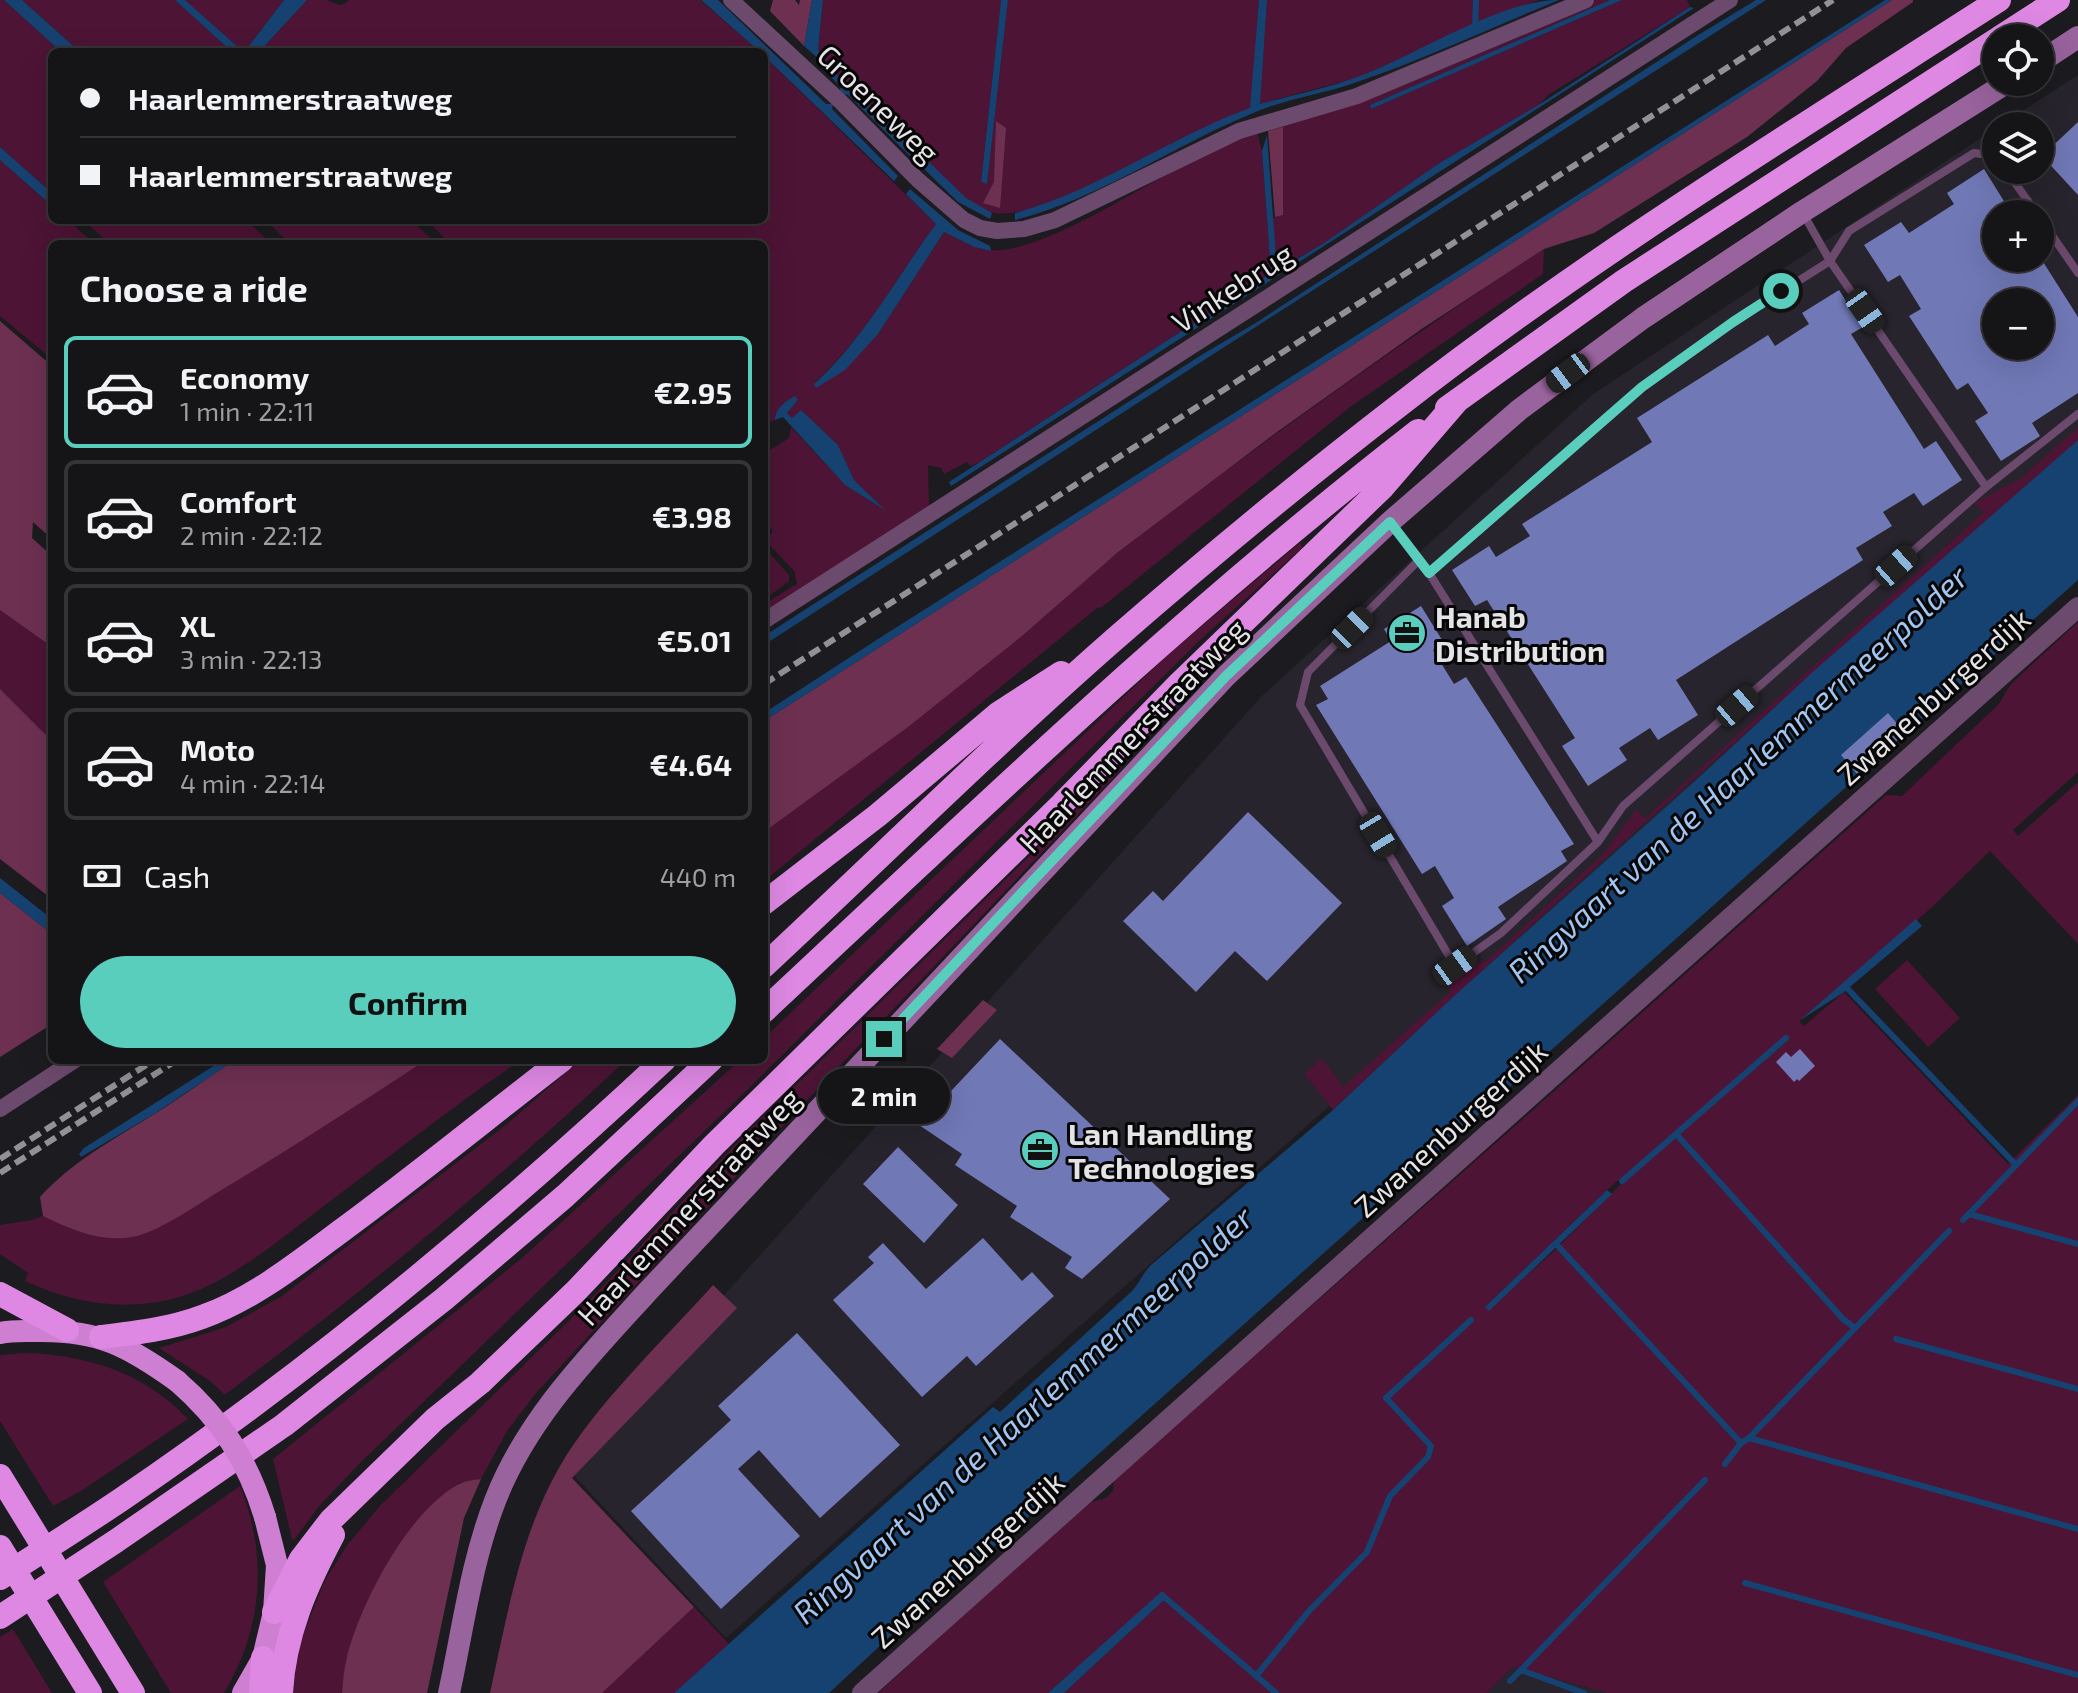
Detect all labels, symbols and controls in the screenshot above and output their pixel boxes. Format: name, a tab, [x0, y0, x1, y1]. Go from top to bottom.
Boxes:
map controls	[1982, 24, 2054, 360]
button: locate	[1982, 24, 2054, 96]
street label: Groeneweg	[811, 36, 947, 170]
text: Haarlemmerstraatweg	[128, 80, 452, 116]
button: layers	[1982, 112, 2054, 184]
text: Haarlemmerstraatweg	[128, 157, 452, 193]
button: +	[1982, 200, 2054, 272]
street label: Vinkebrug	[1165, 234, 1299, 339]
text: Choose a ride	[80, 266, 308, 309]
route start	[1763, 273, 1799, 309]
car	[1841, 284, 1889, 338]
button: −	[1982, 288, 2054, 360]
car	[1542, 349, 1594, 397]
icon: car	[84, 356, 156, 428]
text: Economy	[180, 359, 309, 395]
text: €2.95	[654, 374, 732, 410]
text: 1 min · 22:11	[180, 395, 314, 426]
icon: car	[84, 480, 156, 552]
text: Comfort	[180, 483, 297, 519]
text: €3.98	[652, 498, 732, 534]
text: 2 min · 22:12	[180, 519, 323, 550]
car	[1870, 541, 1922, 591]
water label: Ringvaart van de Haarlemmermeerpolder	[1499, 556, 1976, 990]
place label: Hanab Distribution	[1435, 598, 1605, 668]
street label: Zwanenburgerdijk	[1829, 600, 2037, 792]
car	[1327, 603, 1377, 653]
icon: car	[84, 604, 156, 676]
text: XL	[180, 607, 215, 643]
street label: Haarlemmerstraatweg	[1011, 610, 1253, 859]
office icon: Hanab Distribution	[1386, 612, 1428, 654]
text: €5.01	[657, 622, 732, 658]
text: 3 min · 22:13	[180, 643, 322, 674]
car	[1711, 681, 1763, 731]
icon: car	[84, 728, 156, 800]
text: Moto	[180, 731, 255, 767]
text: €4.64	[650, 746, 732, 782]
text: 4 min · 22:14	[180, 767, 326, 798]
car	[1355, 808, 1401, 862]
icon: cash	[80, 854, 124, 898]
text: Cash	[144, 858, 210, 894]
text: 440 m	[660, 861, 736, 892]
car	[1429, 942, 1481, 990]
button: Confirm	[80, 956, 736, 1048]
route end	[866, 1021, 902, 1057]
street label: Zwanenburgerdijk	[1346, 1032, 1554, 1224]
callout: 2 min	[818, 1067, 950, 1123]
street label: Haarlemmerstraatweg	[569, 1080, 807, 1332]
text: 2 min	[851, 1080, 917, 1111]
place label: Lan Handling Technologies	[1068, 1115, 1255, 1185]
office icon: Lan Handling Technologies	[1019, 1129, 1061, 1171]
water label: Ringvaart van de Haarlemmermeerpolder	[784, 1197, 1261, 1631]
street label: Zwanenburgerdijk	[863, 1463, 1071, 1655]

